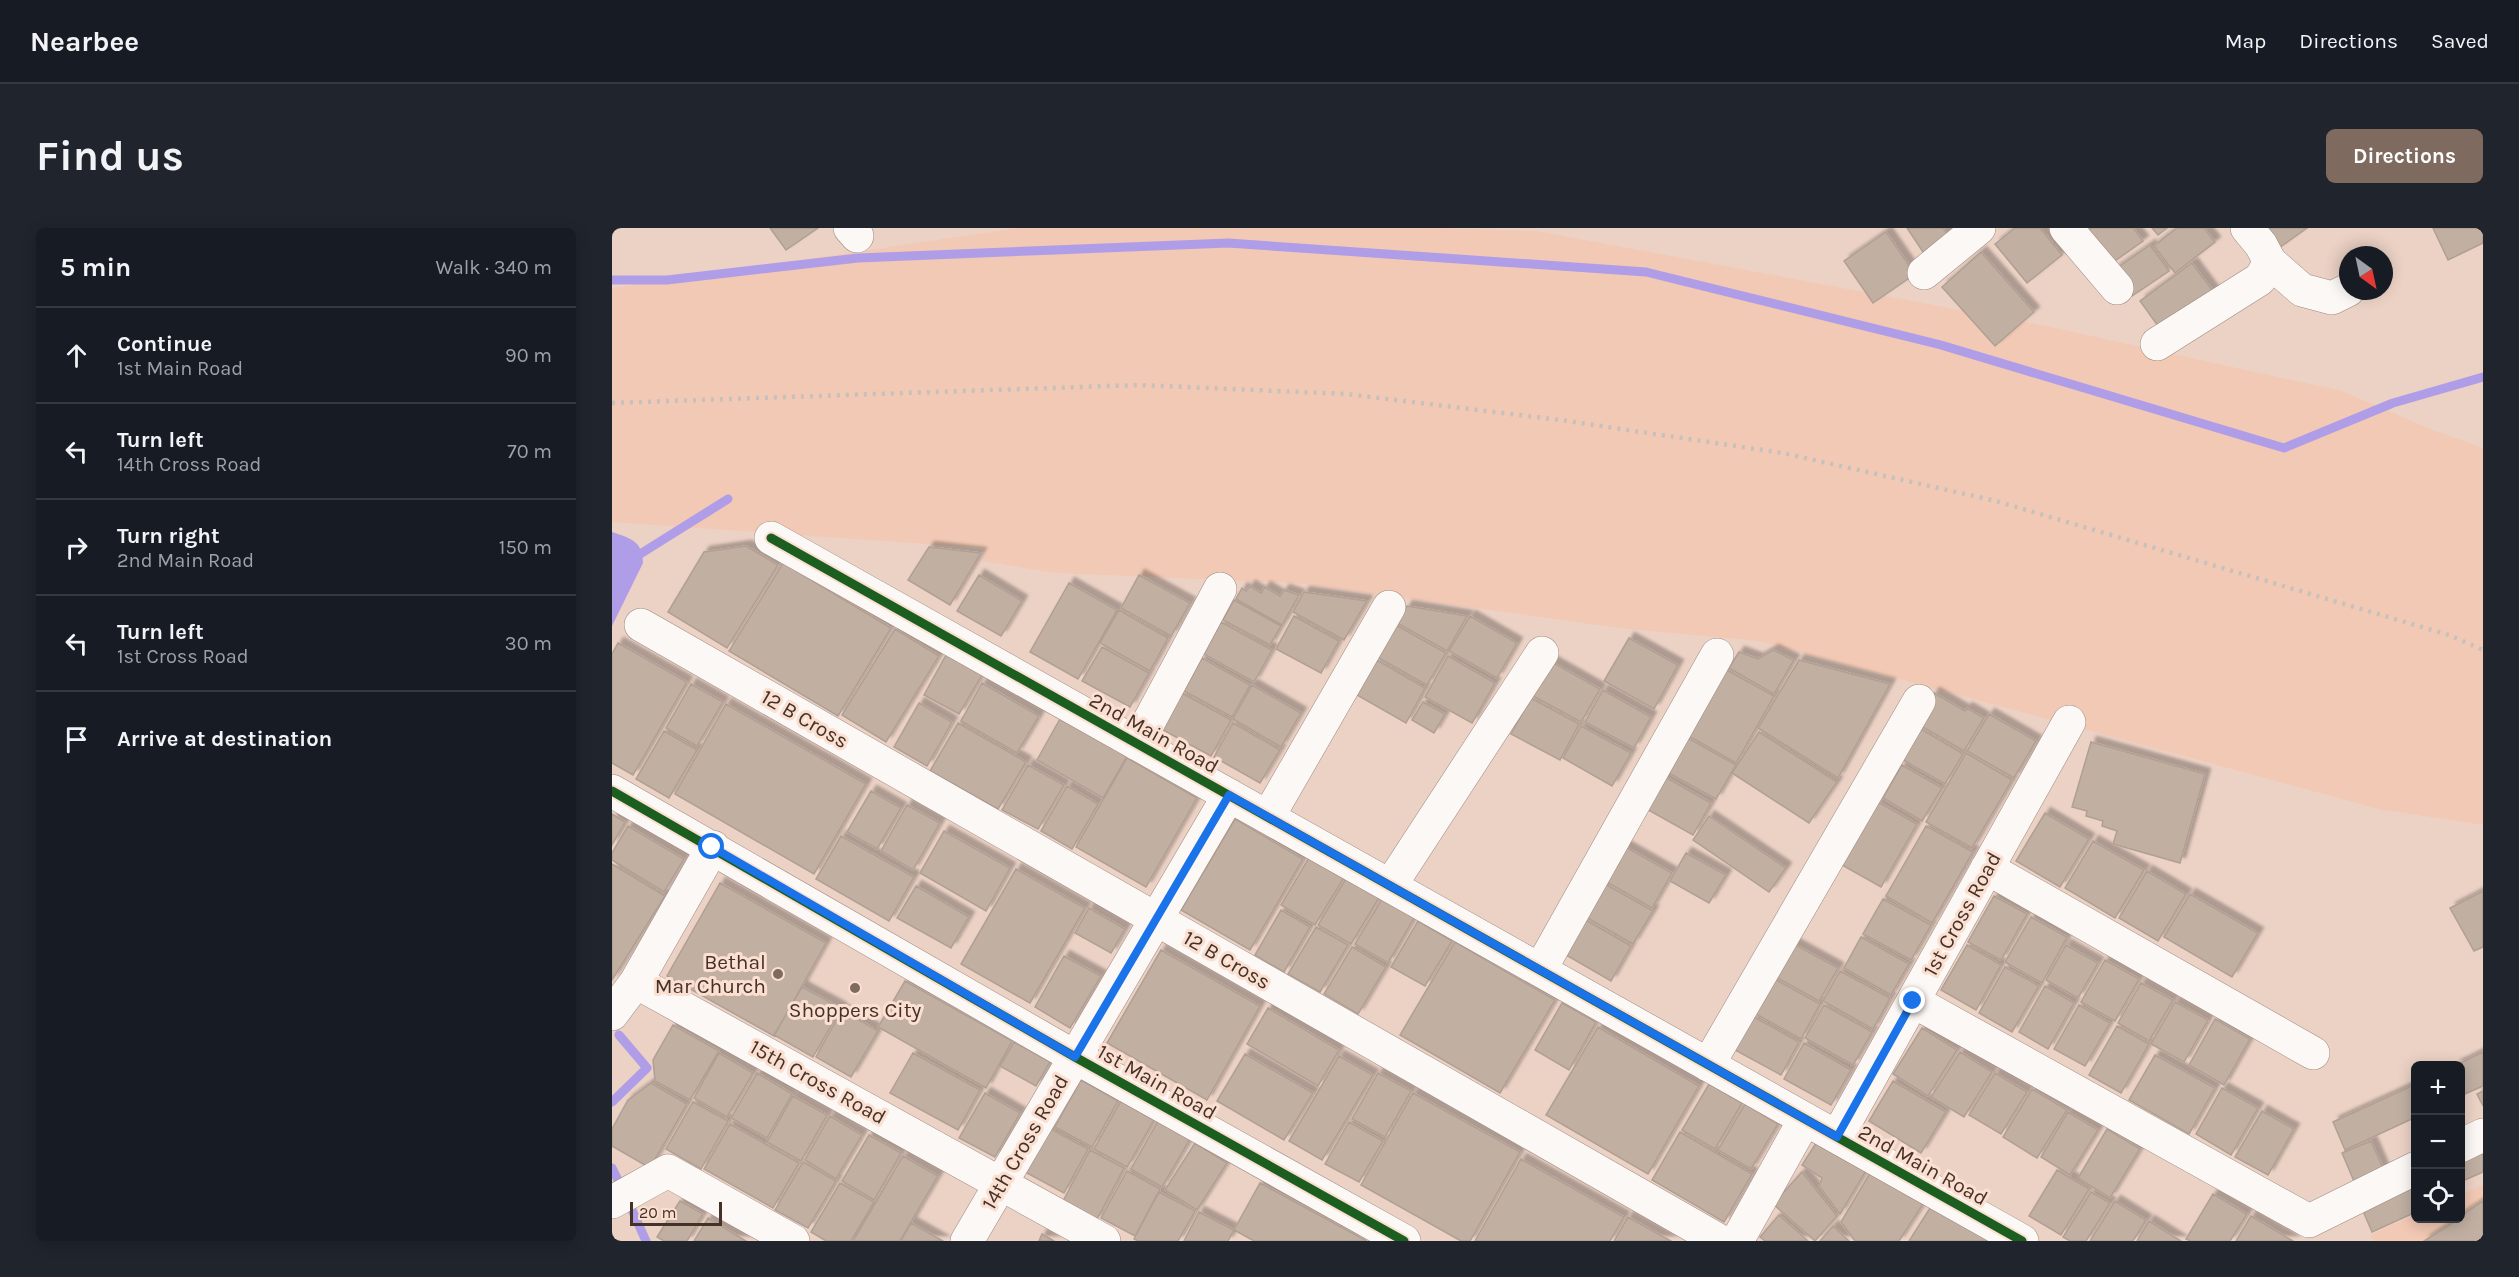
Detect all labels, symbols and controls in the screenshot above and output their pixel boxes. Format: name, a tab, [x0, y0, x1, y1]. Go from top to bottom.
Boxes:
text: Nearbee	[30, 25, 139, 58]
text: Map	[2225, 29, 2266, 53]
text: Directions	[2299, 29, 2398, 53]
text: Saved	[2431, 29, 2489, 53]
button: Directions	[2326, 129, 2483, 183]
text: Find us	[36, 131, 184, 181]
north arrow	[2339, 246, 2393, 300]
text: 5 min	[60, 252, 131, 283]
text: Walk · 340 m	[436, 256, 552, 279]
text: Continue	[117, 331, 212, 357]
icon: ahead	[60, 339, 93, 372]
text: 90 m	[505, 344, 552, 367]
text: 1st Main Road	[117, 357, 243, 380]
text: Turn left	[117, 427, 204, 453]
icon: left	[60, 435, 93, 468]
text: 70 m	[507, 440, 552, 463]
text: 14th Cross Road	[117, 453, 261, 476]
text: Turn right	[117, 523, 220, 549]
icon: right	[60, 531, 93, 564]
text: 150 m	[499, 536, 552, 559]
text: 2nd Main Road	[117, 549, 254, 572]
text: Turn left	[117, 619, 204, 645]
icon: left	[60, 627, 93, 660]
text: 30 m	[505, 632, 552, 655]
text: 1st Cross Road	[117, 645, 249, 668]
street label: 12 B Cross	[757, 685, 853, 753]
street label: 2nd Main Road	[1085, 688, 1223, 778]
icon: arrive	[60, 723, 93, 756]
text: Arrive at destination	[117, 726, 332, 752]
route start	[698, 833, 724, 859]
street label: 1st Cross Road	[1918, 848, 2006, 980]
street label: 12 B Cross	[1179, 926, 1275, 994]
place label: Bethal Mar Church	[655, 950, 766, 998]
marker: Bethal Mar Church	[771, 967, 785, 981]
marker: Shoppers City	[848, 981, 862, 995]
route end	[1899, 987, 1925, 1013]
place label: Shoppers City	[789, 998, 922, 1022]
street label: 15th Cross Road	[746, 1035, 890, 1129]
street label: 1st Main Road	[1093, 1039, 1221, 1125]
map controls	[2411, 1061, 2465, 1223]
button: +	[2411, 1061, 2465, 1115]
street label: 14th Cross Road	[977, 1070, 1073, 1214]
button: −	[2411, 1115, 2465, 1169]
street label: 2nd Main Road	[1854, 1120, 1992, 1210]
button: locate	[2411, 1169, 2465, 1223]
scale bar	[630, 1199, 722, 1226]
text: 20 m	[639, 1203, 677, 1222]

